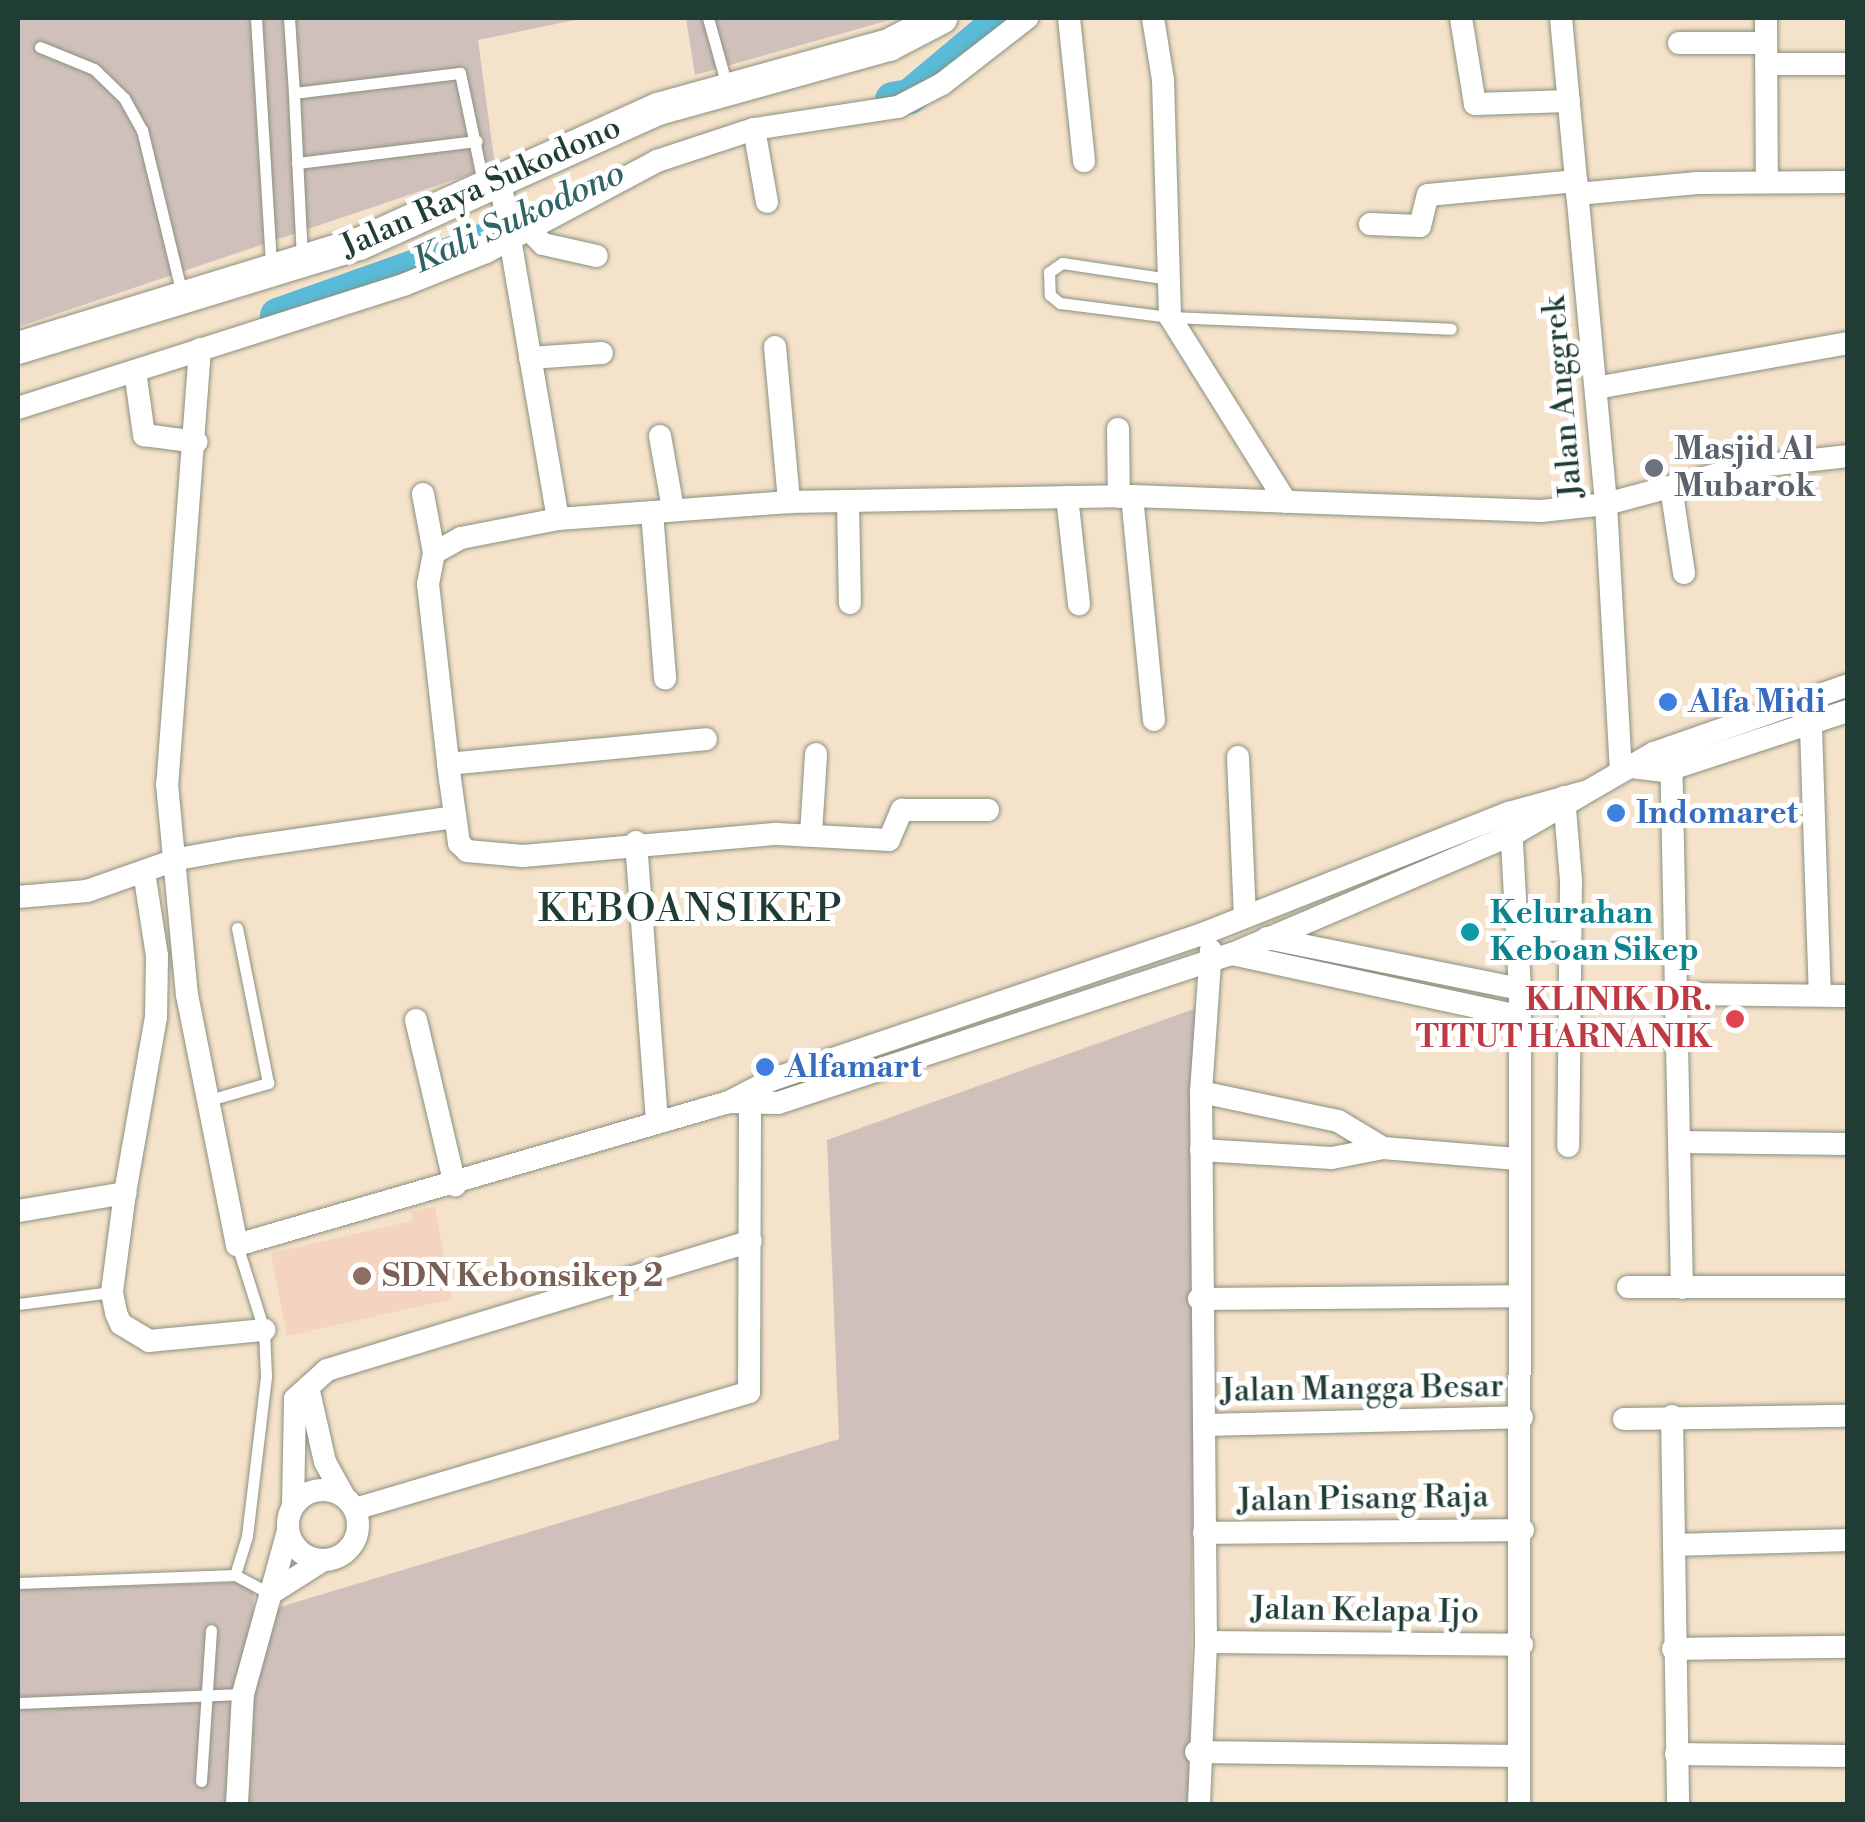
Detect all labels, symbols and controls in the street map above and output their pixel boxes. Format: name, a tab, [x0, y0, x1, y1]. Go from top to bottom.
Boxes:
street label: Jalan Raya Sukodono	[335, 108, 627, 266]
water label: Kali Sukodono	[407, 153, 631, 283]
street label: Jalan Anggrek	[1535, 294, 1591, 500]
place label: Masjid Al Mubarok	[1674, 431, 1815, 506]
marker: Masjid Al Mubarok	[1643, 457, 1665, 479]
place label: Alfa Midi	[1688, 683, 1826, 721]
marker: Alfa Midi	[1657, 691, 1679, 713]
place label: Indomaret	[1636, 794, 1798, 832]
marker: Indomaret	[1605, 802, 1627, 824]
district label: KEBOANSIKEP	[538, 887, 844, 933]
place label: Kelurahan Keboan Sikep	[1490, 895, 1699, 970]
marker: Kelurahan Keboan Sikep	[1459, 921, 1481, 943]
place label: KLINIK DR. TITUT HARNANIK	[1416, 982, 1712, 1057]
marker: KLINIK DR. TITUT HARNANIK	[1722, 1006, 1748, 1032]
place label: Alfamart	[785, 1048, 922, 1086]
marker: Alfamart	[754, 1056, 776, 1078]
place label: SDN Kebonsikep 2	[382, 1257, 663, 1295]
marker: SDN Kebonsikep 2	[351, 1265, 373, 1287]
street label: Jalan Mangga Besar	[1220, 1367, 1504, 1411]
street label: Jalan Pisang Raja	[1237, 1478, 1489, 1520]
street label: Jalan Kelapa Ijo	[1251, 1590, 1479, 1632]

